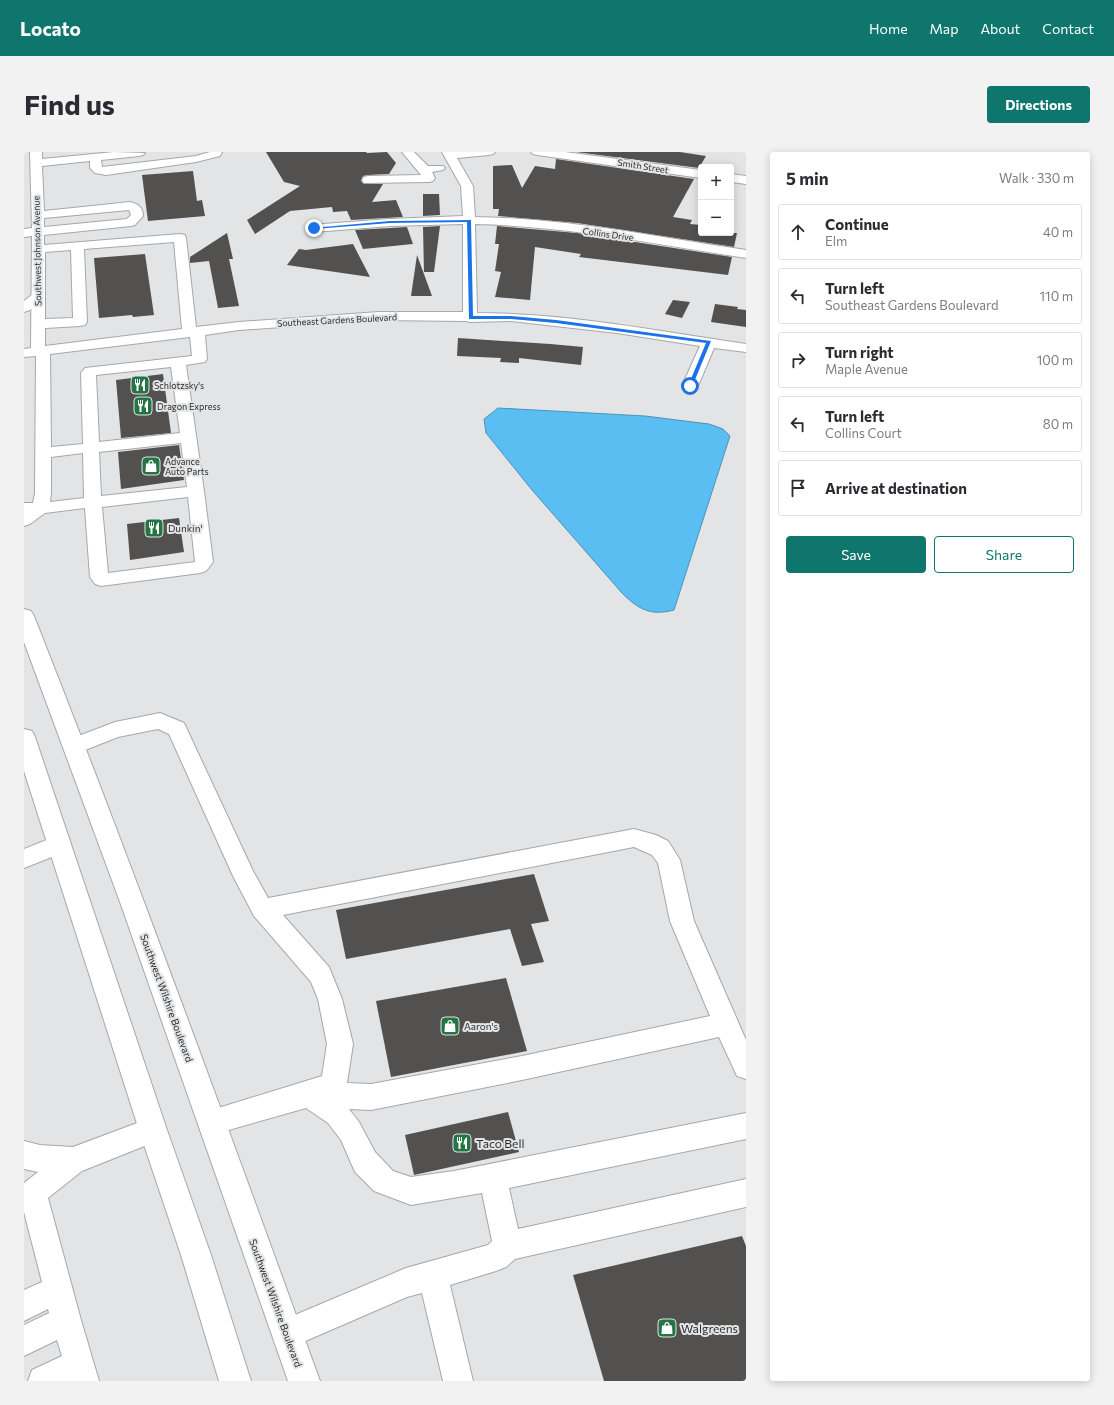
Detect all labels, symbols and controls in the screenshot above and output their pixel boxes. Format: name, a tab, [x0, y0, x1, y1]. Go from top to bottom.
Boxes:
text: Locato	[20, 17, 81, 40]
text: Home	[869, 20, 908, 37]
text: Map	[930, 20, 958, 37]
text: About	[980, 20, 1020, 37]
text: Contact	[1042, 20, 1094, 37]
button: Directions	[987, 86, 1090, 123]
text: Find us	[24, 87, 115, 121]
street label: Smith Street	[617, 157, 670, 176]
map controls	[698, 164, 734, 236]
button: +	[698, 164, 734, 200]
text: 5 min	[786, 168, 829, 189]
text: Walk · 330 m	[999, 170, 1074, 186]
street label: Southwest Johnson Avenue	[31, 195, 43, 306]
button: −	[698, 200, 734, 236]
text: Continue	[825, 215, 889, 233]
route end	[305, 219, 323, 237]
icon: ahead	[787, 221, 809, 243]
text: 40 m	[1043, 224, 1073, 240]
street label: Collins Drive	[582, 225, 634, 243]
text: Elm	[825, 233, 847, 249]
text: Turn left	[825, 279, 884, 297]
icon: left	[787, 285, 809, 307]
text: 110 m	[1040, 288, 1073, 304]
text: Southeast Gardens Boulevard	[825, 297, 999, 313]
street label: Southeast Gardens Boulevard	[277, 311, 397, 329]
text: Turn right	[825, 343, 894, 361]
icon: right	[787, 349, 809, 371]
text: 100 m	[1037, 352, 1073, 368]
text: Maple Avenue	[825, 361, 908, 377]
restaurant icon: Schlotzsky's	[129, 374, 151, 396]
route start	[681, 377, 699, 395]
place label: Schlotzsky's	[154, 380, 204, 391]
restaurant icon: Dragon Express	[132, 395, 154, 417]
place label: Dragon Express	[157, 401, 221, 412]
text: Turn left	[825, 407, 884, 425]
icon: left	[787, 413, 809, 435]
text: 80 m	[1043, 416, 1073, 432]
text: Collins Court	[825, 425, 902, 441]
shop icon: Advance Auto Parts	[140, 455, 162, 477]
place label: Advance Auto Parts	[165, 456, 209, 477]
icon: arrive	[787, 477, 809, 499]
text: Arrive at destination	[825, 479, 967, 497]
restaurant icon: Dunkin'	[143, 517, 165, 539]
place label: Dunkin'	[168, 522, 202, 534]
button: Save	[786, 536, 926, 573]
button: Share	[934, 536, 1074, 573]
street label: Southwest Wilshire Boulevard	[138, 932, 196, 1064]
shop icon: Aaron's	[439, 1015, 461, 1037]
place label: Aaron's	[464, 1020, 499, 1032]
restaurant icon: Taco Bell	[451, 1132, 473, 1154]
place label: Taco Bell	[476, 1136, 525, 1150]
street label: Southwest Wilshire Boulevard	[247, 1237, 305, 1369]
shop icon: Walgreens	[656, 1317, 678, 1339]
place label: Walgreens	[681, 1321, 738, 1335]

